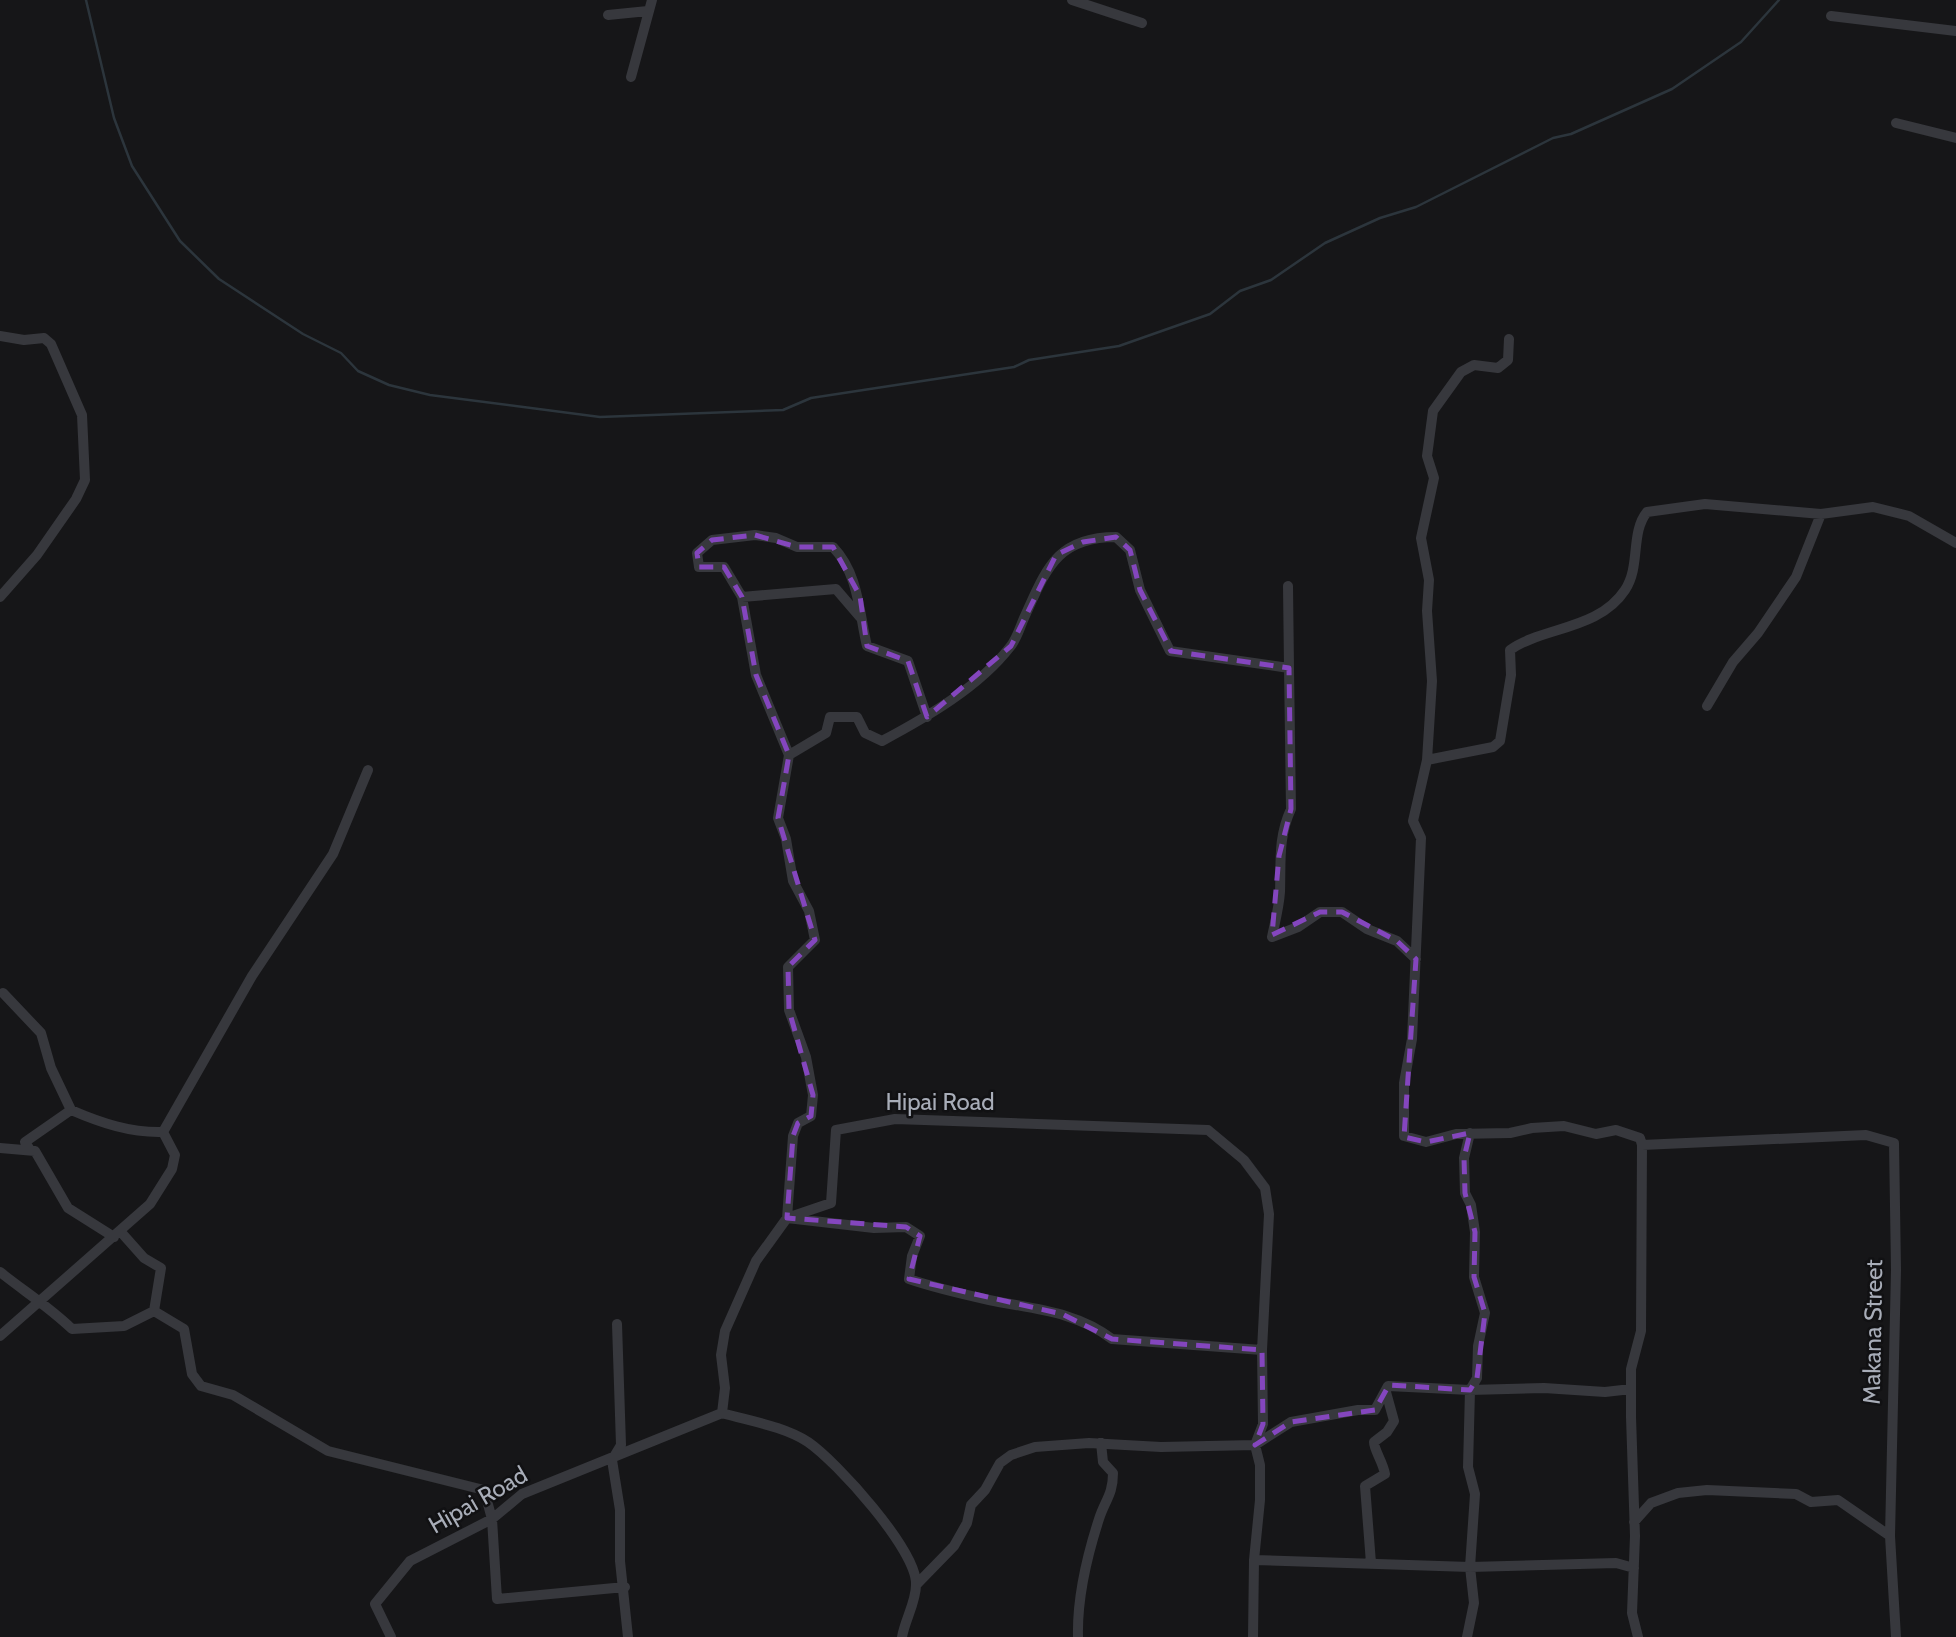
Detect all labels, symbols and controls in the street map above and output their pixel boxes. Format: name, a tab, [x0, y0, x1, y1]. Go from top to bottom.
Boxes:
street label: Hipai Road	[885, 1087, 995, 1116]
street label: Makana Street	[1857, 1259, 1888, 1405]
street label: Hipai Road	[423, 1460, 532, 1539]

